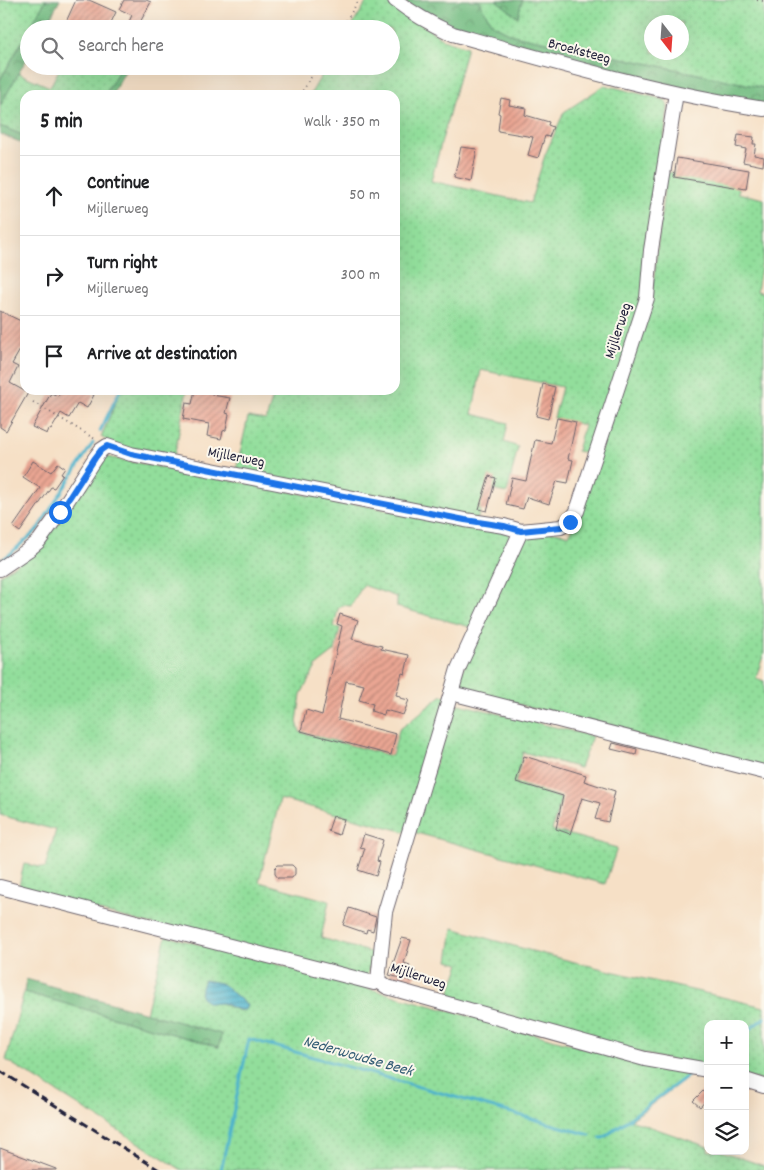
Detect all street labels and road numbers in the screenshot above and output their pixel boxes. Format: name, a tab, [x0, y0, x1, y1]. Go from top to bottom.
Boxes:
street label: Broeksteeg	[545, 33, 613, 71]
street label: Mijllerweg	[600, 300, 638, 362]
street label: Mijllerweg	[206, 442, 266, 474]
street label: Mijllerweg	[387, 958, 449, 996]

